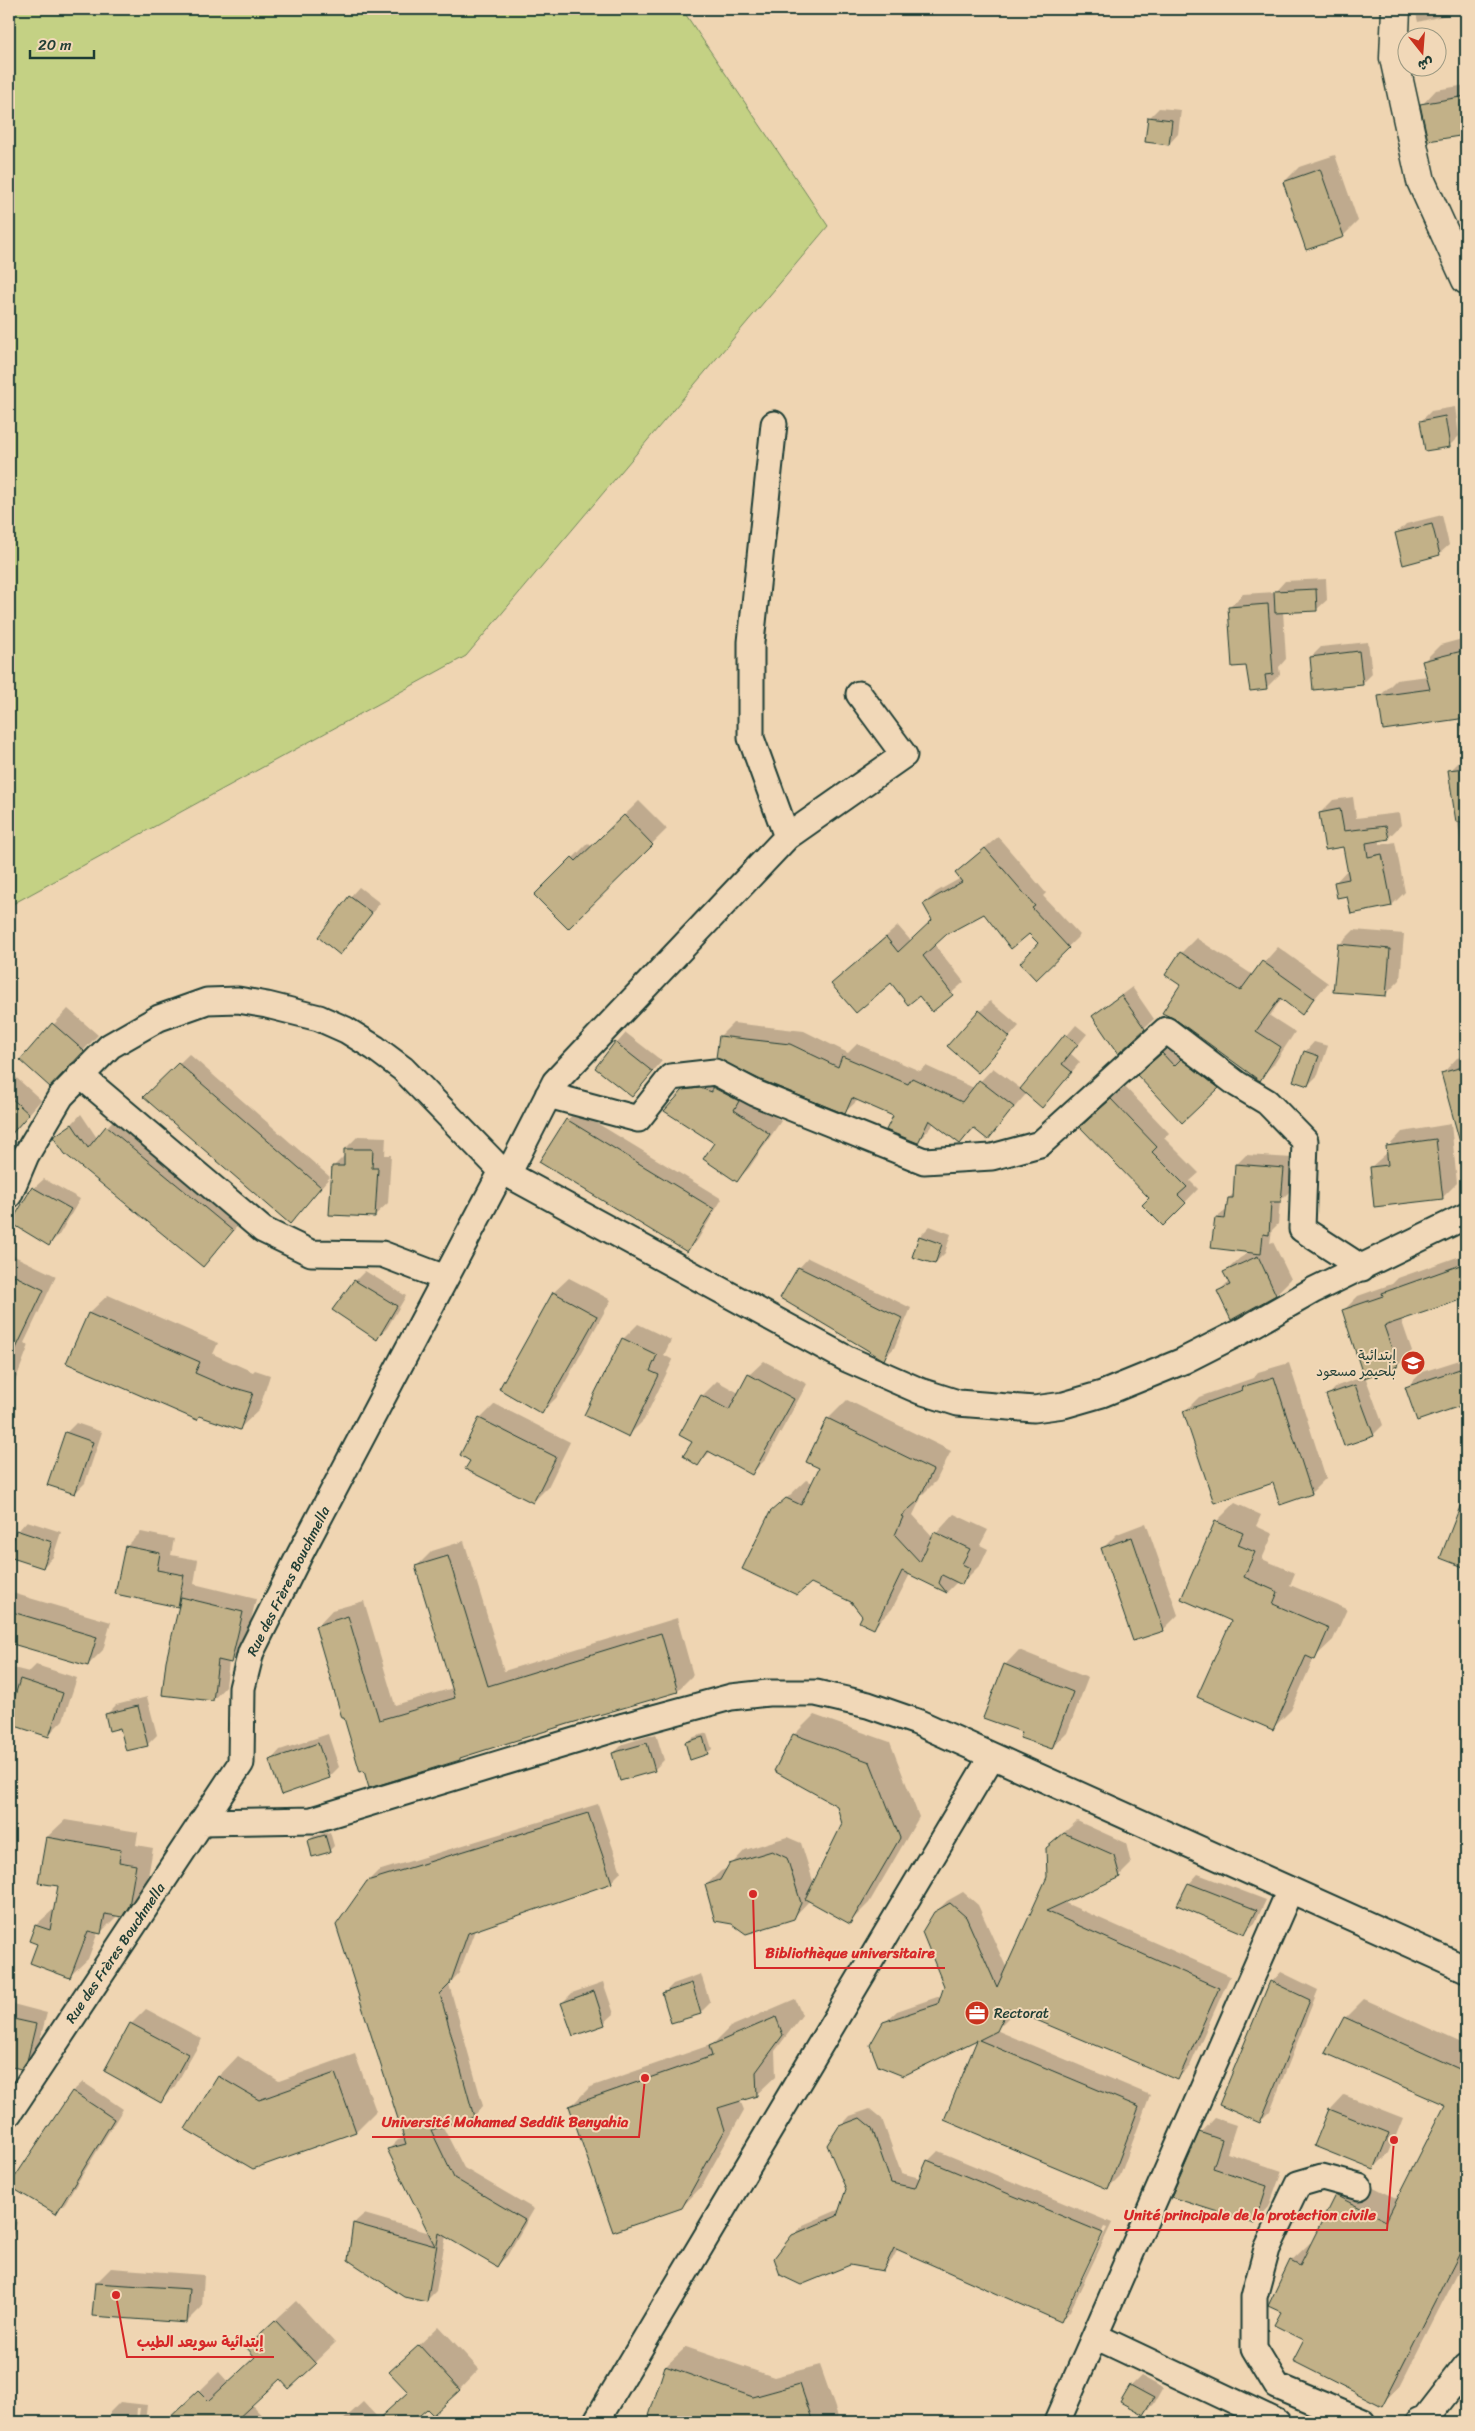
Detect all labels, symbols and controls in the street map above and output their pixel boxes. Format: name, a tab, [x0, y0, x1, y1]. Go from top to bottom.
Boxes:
scale bar	[30, 28, 94, 60]
north arrow	[1398, 28, 1448, 78]
text: 20 m	[38, 32, 72, 58]
text: ش	[1415, 50, 1437, 78]
place label: إبتدائية بلحيمر مسعود	[1316, 1343, 1397, 1384]
school or university icon: إبتدائية بلحيمر مسعود	[1400, 1350, 1426, 1376]
street label: Rue des Frères Bouchmella	[240, 1501, 338, 1661]
street label: Rue des Frères Bouchmella	[59, 1877, 173, 2029]
callout: Bibliothèque universitaire	[755, 1938, 945, 1968]
text: Bibliothèque universitaire	[765, 1940, 935, 1966]
office icon: Rectorat	[964, 2000, 990, 2026]
place label: Rectorat	[994, 2001, 1049, 2026]
callout: Université Mohamed Seddik Benyahia	[372, 2107, 639, 2137]
text: Université Mohamed Seddik Benyahia	[382, 2109, 629, 2135]
callout: Unité principale de la protection civile	[1114, 2200, 1387, 2230]
text: Unité principale de la protection civile	[1124, 2202, 1376, 2228]
callout: إبتدائية سويعد الطيب	[127, 2327, 274, 2357]
text: إبتدائية سويعد الطيب	[137, 2329, 263, 2355]

